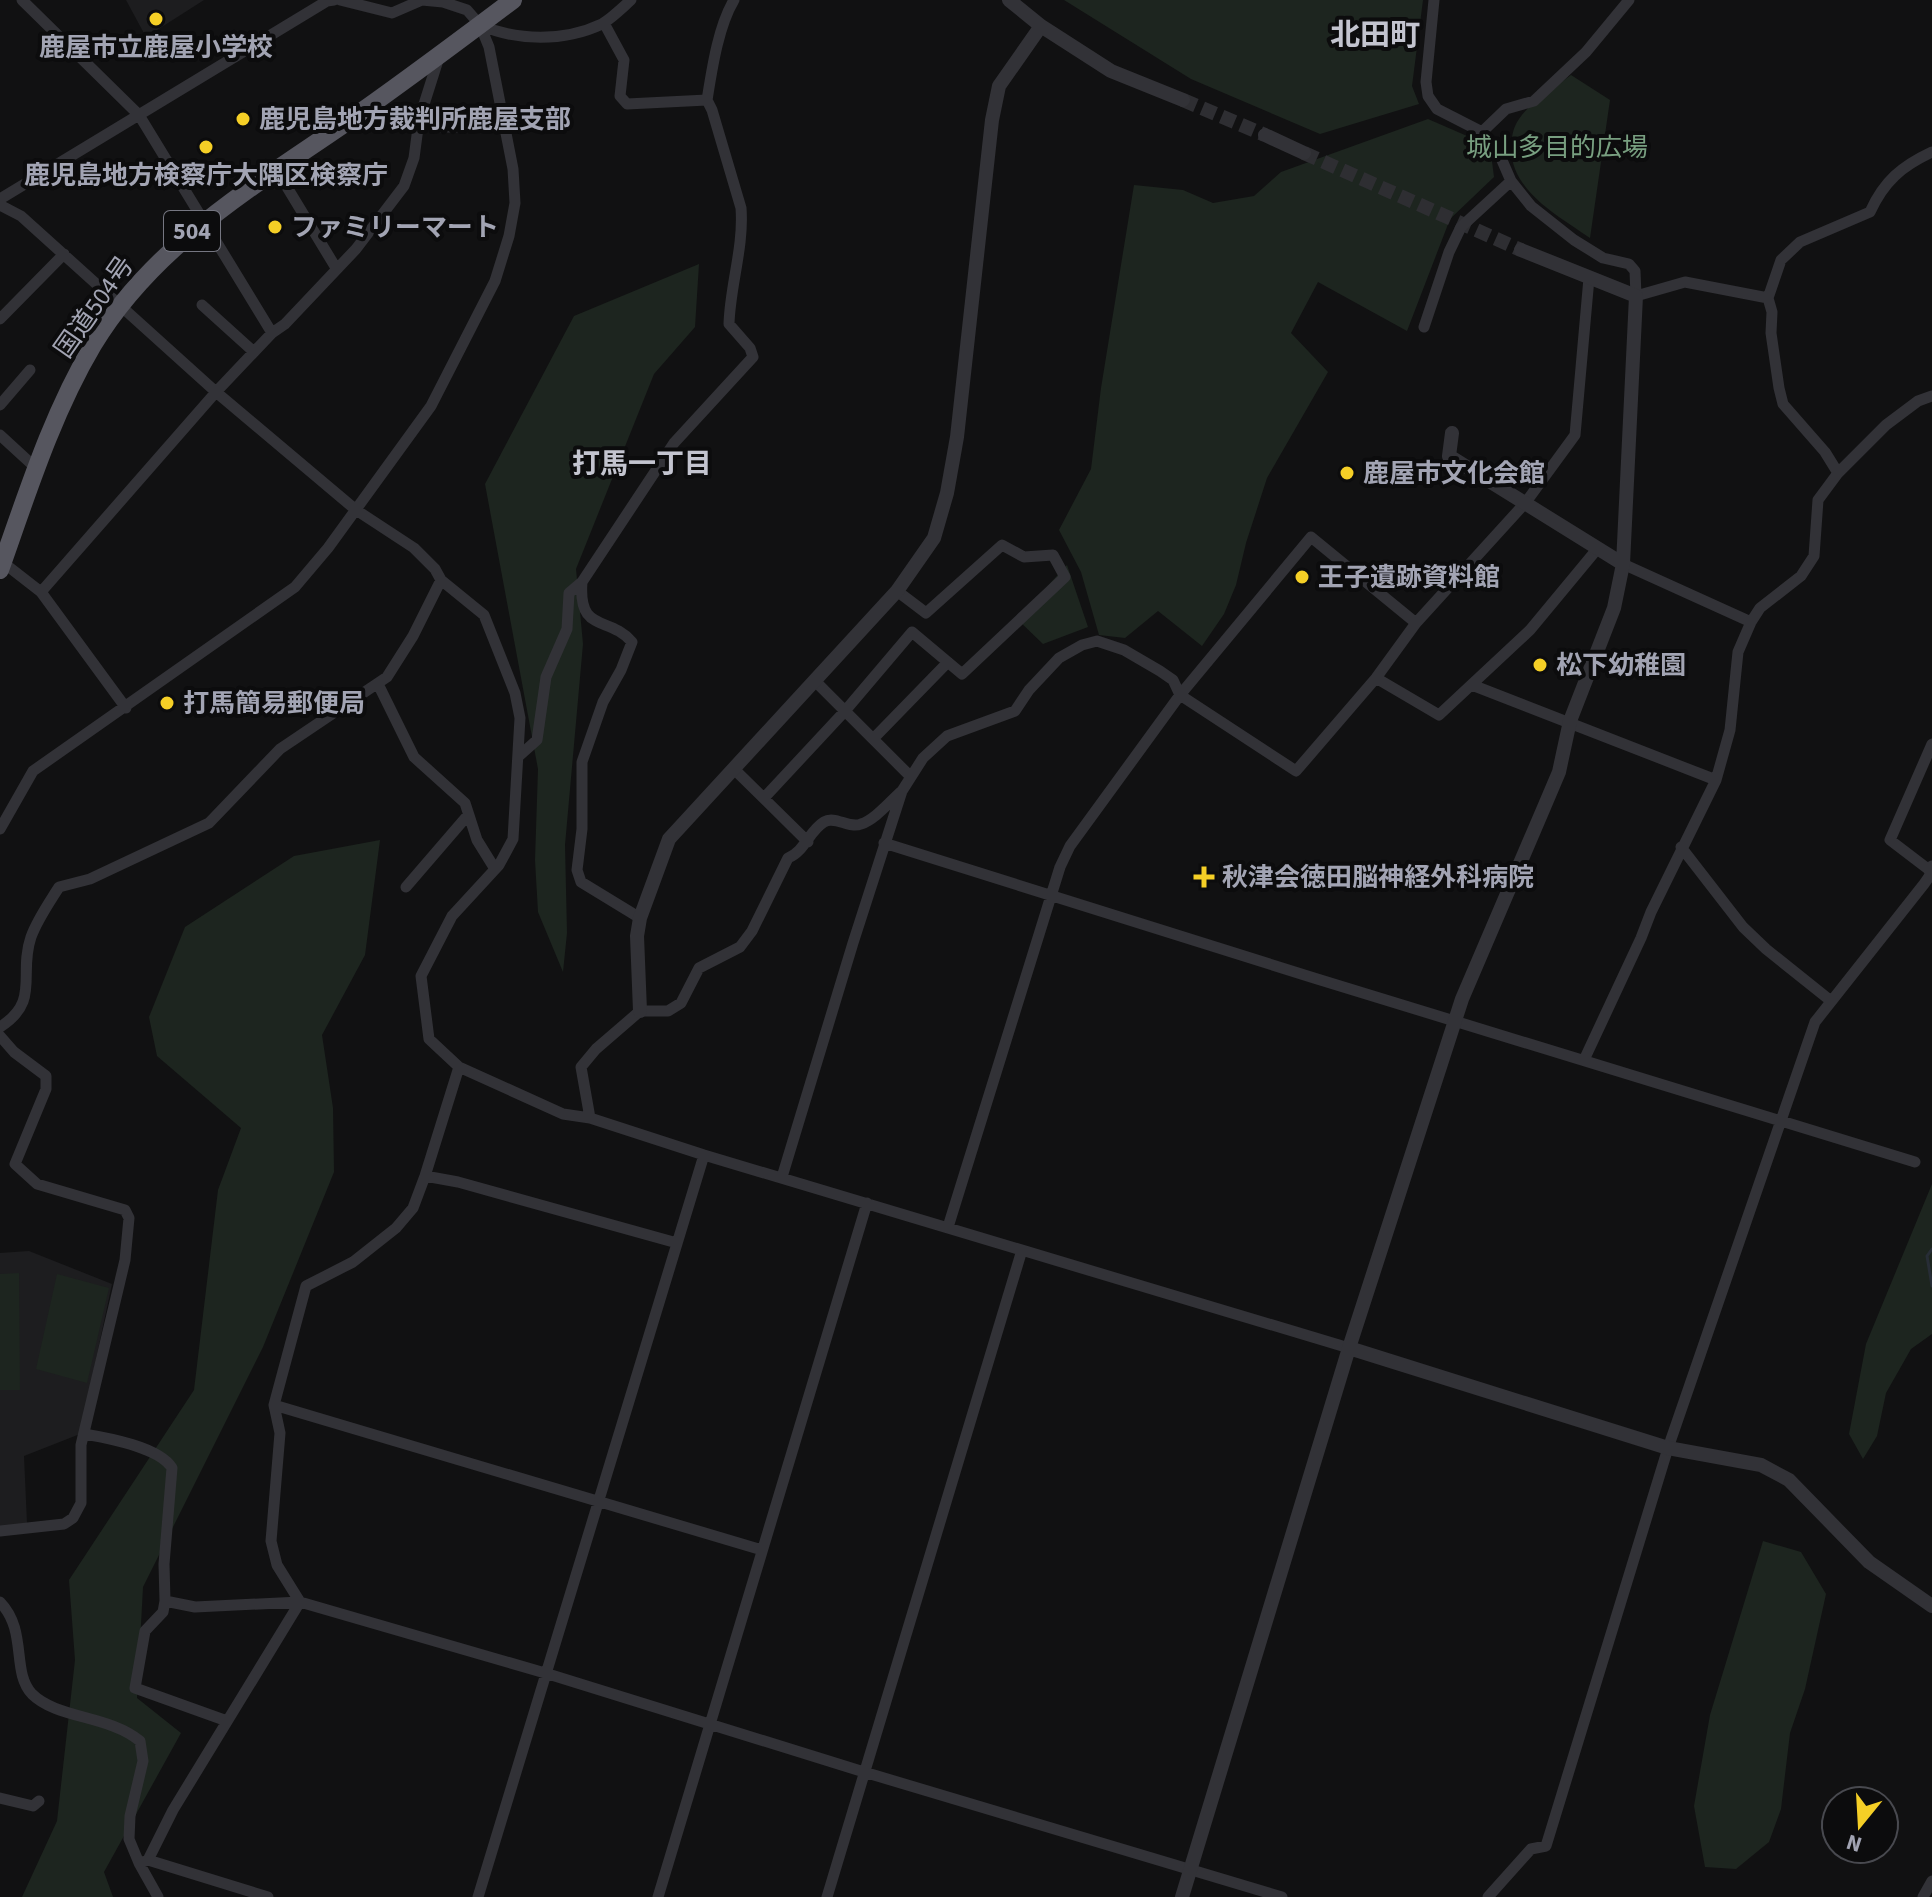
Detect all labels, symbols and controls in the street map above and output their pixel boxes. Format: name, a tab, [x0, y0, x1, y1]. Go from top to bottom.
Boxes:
marker: 鹿屋市立鹿屋小学校	[147, 10, 165, 28]
district label: 北田町	[1330, 14, 1420, 57]
place label: 鹿屋市立鹿屋小学校	[39, 29, 273, 66]
place label: 鹿児島地方裁判所鹿屋支部	[259, 101, 571, 138]
marker: 鹿児島地方裁判所鹿屋支部	[234, 110, 252, 128]
park label: 城山多目的広場	[1466, 129, 1648, 166]
marker: 鹿児島地方検察庁大隅区検察庁	[197, 138, 215, 156]
place label: 鹿児島地方検察庁大隅区検察庁	[24, 157, 388, 194]
place label: ファミリーマート	[291, 209, 499, 246]
road number: 504	[164, 211, 220, 251]
marker: ファミリーマート	[266, 218, 284, 236]
street label: 国道504号	[45, 249, 143, 365]
district label: 打馬一丁目	[572, 444, 712, 484]
place label: 鹿屋市文化会館	[1363, 455, 1545, 492]
marker: 鹿屋市文化会館	[1338, 464, 1356, 482]
place label: 王子遺跡資料館	[1318, 559, 1500, 596]
marker: 王子遺跡資料館	[1293, 568, 1311, 586]
place label: 松下幼稚園	[1556, 647, 1686, 684]
marker: 松下幼稚園	[1531, 656, 1549, 674]
place label: 打馬簡易郵便局	[183, 685, 365, 722]
marker: 打馬簡易郵便局	[158, 694, 176, 712]
place label: 秋津会徳田脳神経外科病院	[1222, 859, 1534, 896]
marker: 秋津会徳田脳神経外科病院	[1193, 866, 1215, 888]
north arrow	[1820, 1785, 1900, 1865]
text: N	[1842, 1826, 1866, 1861]

